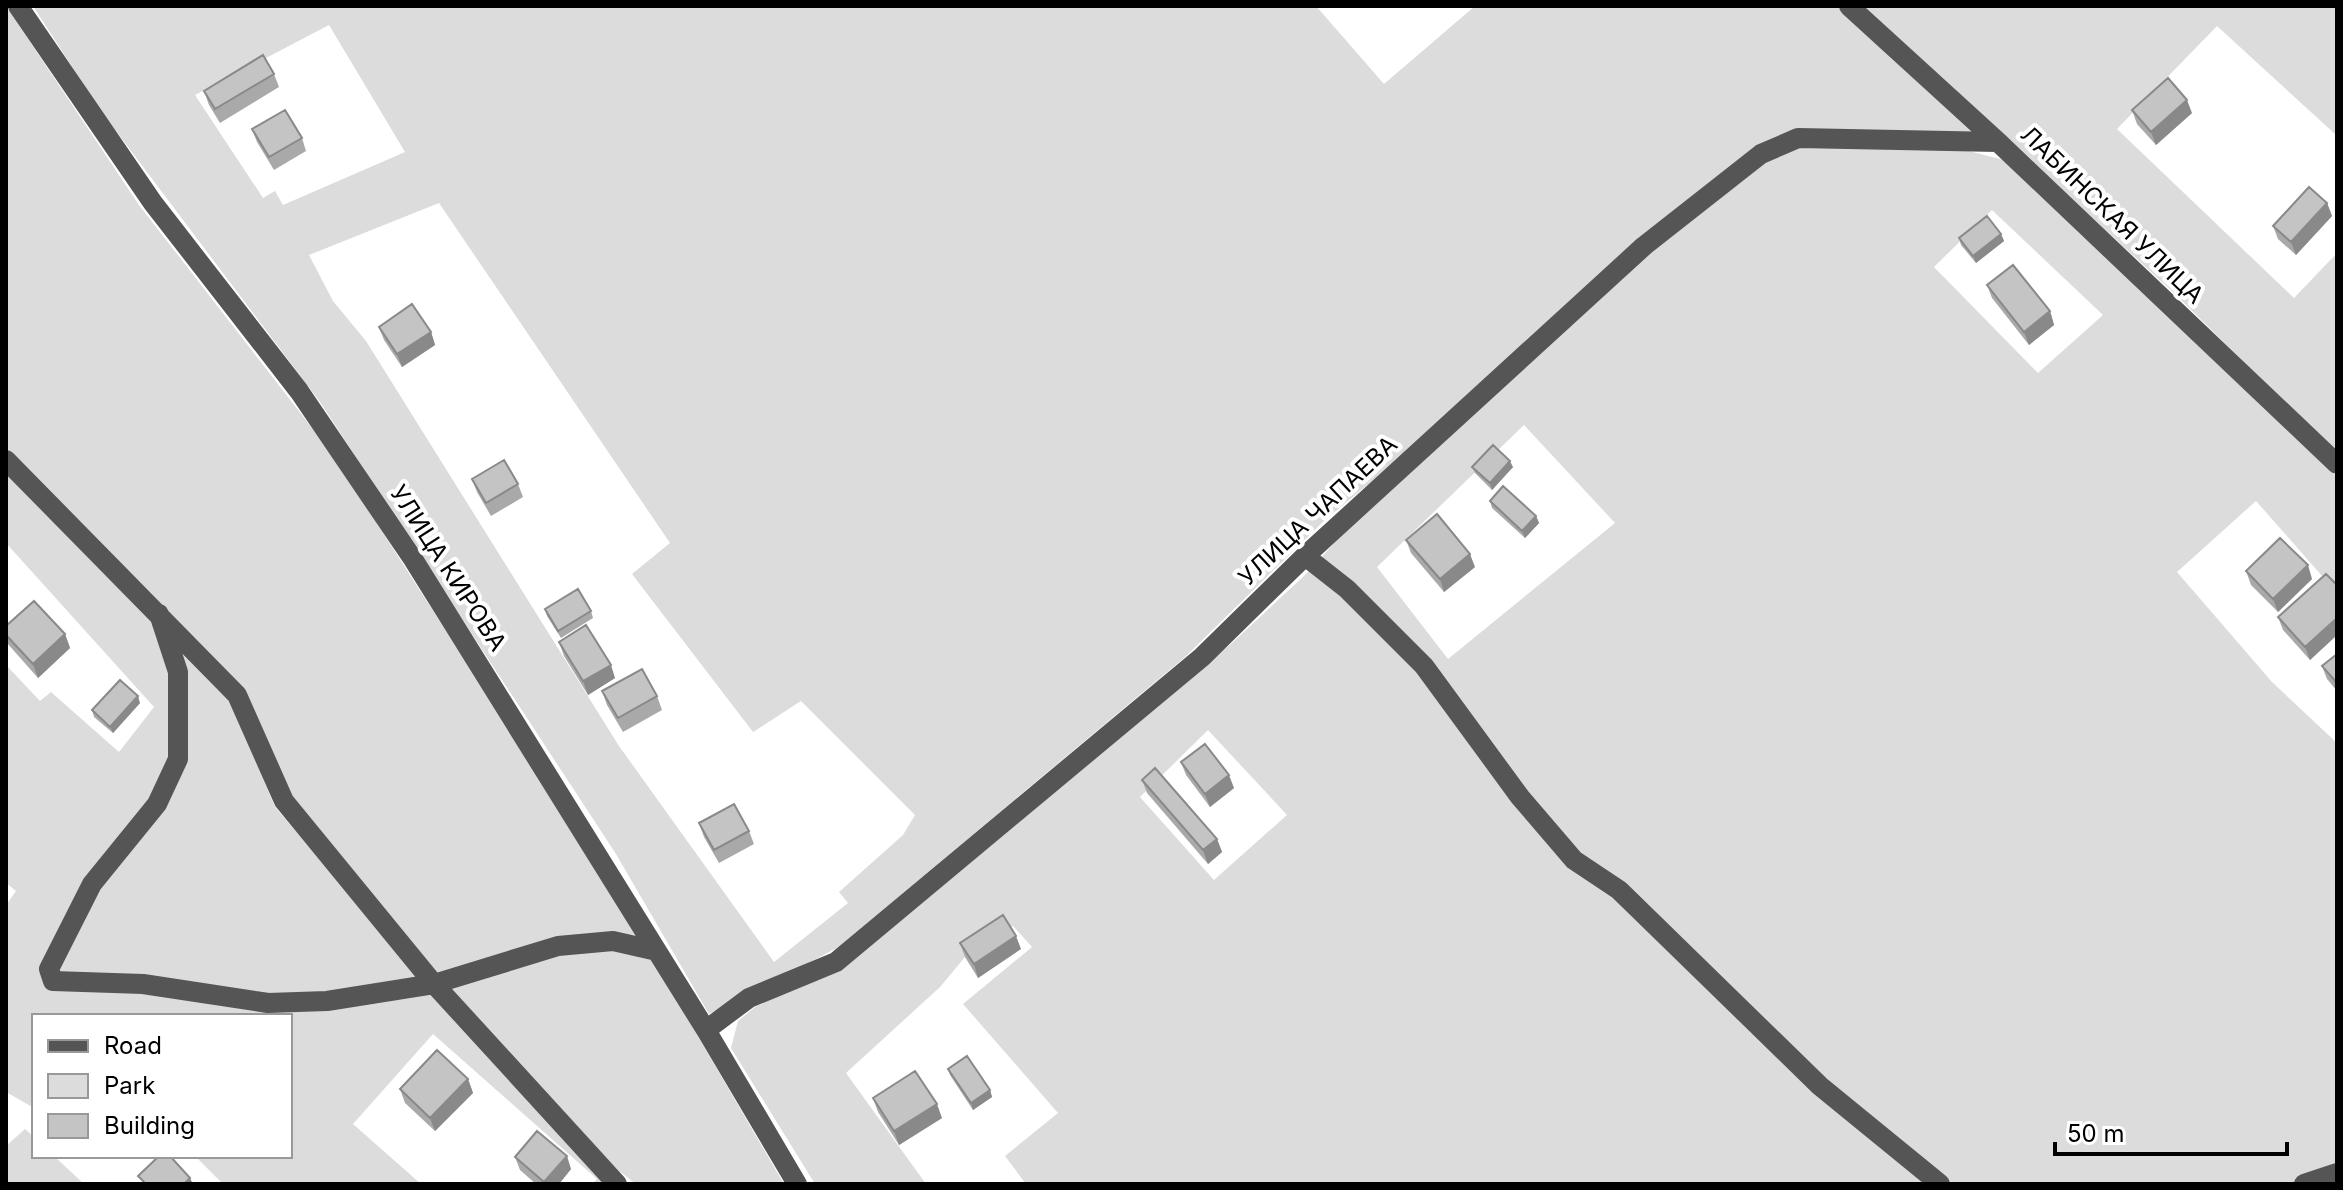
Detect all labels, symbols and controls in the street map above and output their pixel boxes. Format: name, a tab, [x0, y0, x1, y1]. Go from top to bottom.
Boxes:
street label: ЛАБИНСКАЯ УЛИЦА	[2015, 120, 2210, 310]
street label: УЛИЦА ЧАПАЕВА	[1232, 430, 1403, 592]
street label: УЛИЦА КИРОВА	[384, 479, 513, 656]
legend	[32, 1014, 292, 1158]
text: Road	[104, 1031, 162, 1060]
text: Park	[104, 1071, 155, 1100]
scale bar	[2055, 1106, 2287, 1156]
text: Building	[104, 1111, 195, 1140]
text: 50 m	[2067, 1119, 2125, 1148]

